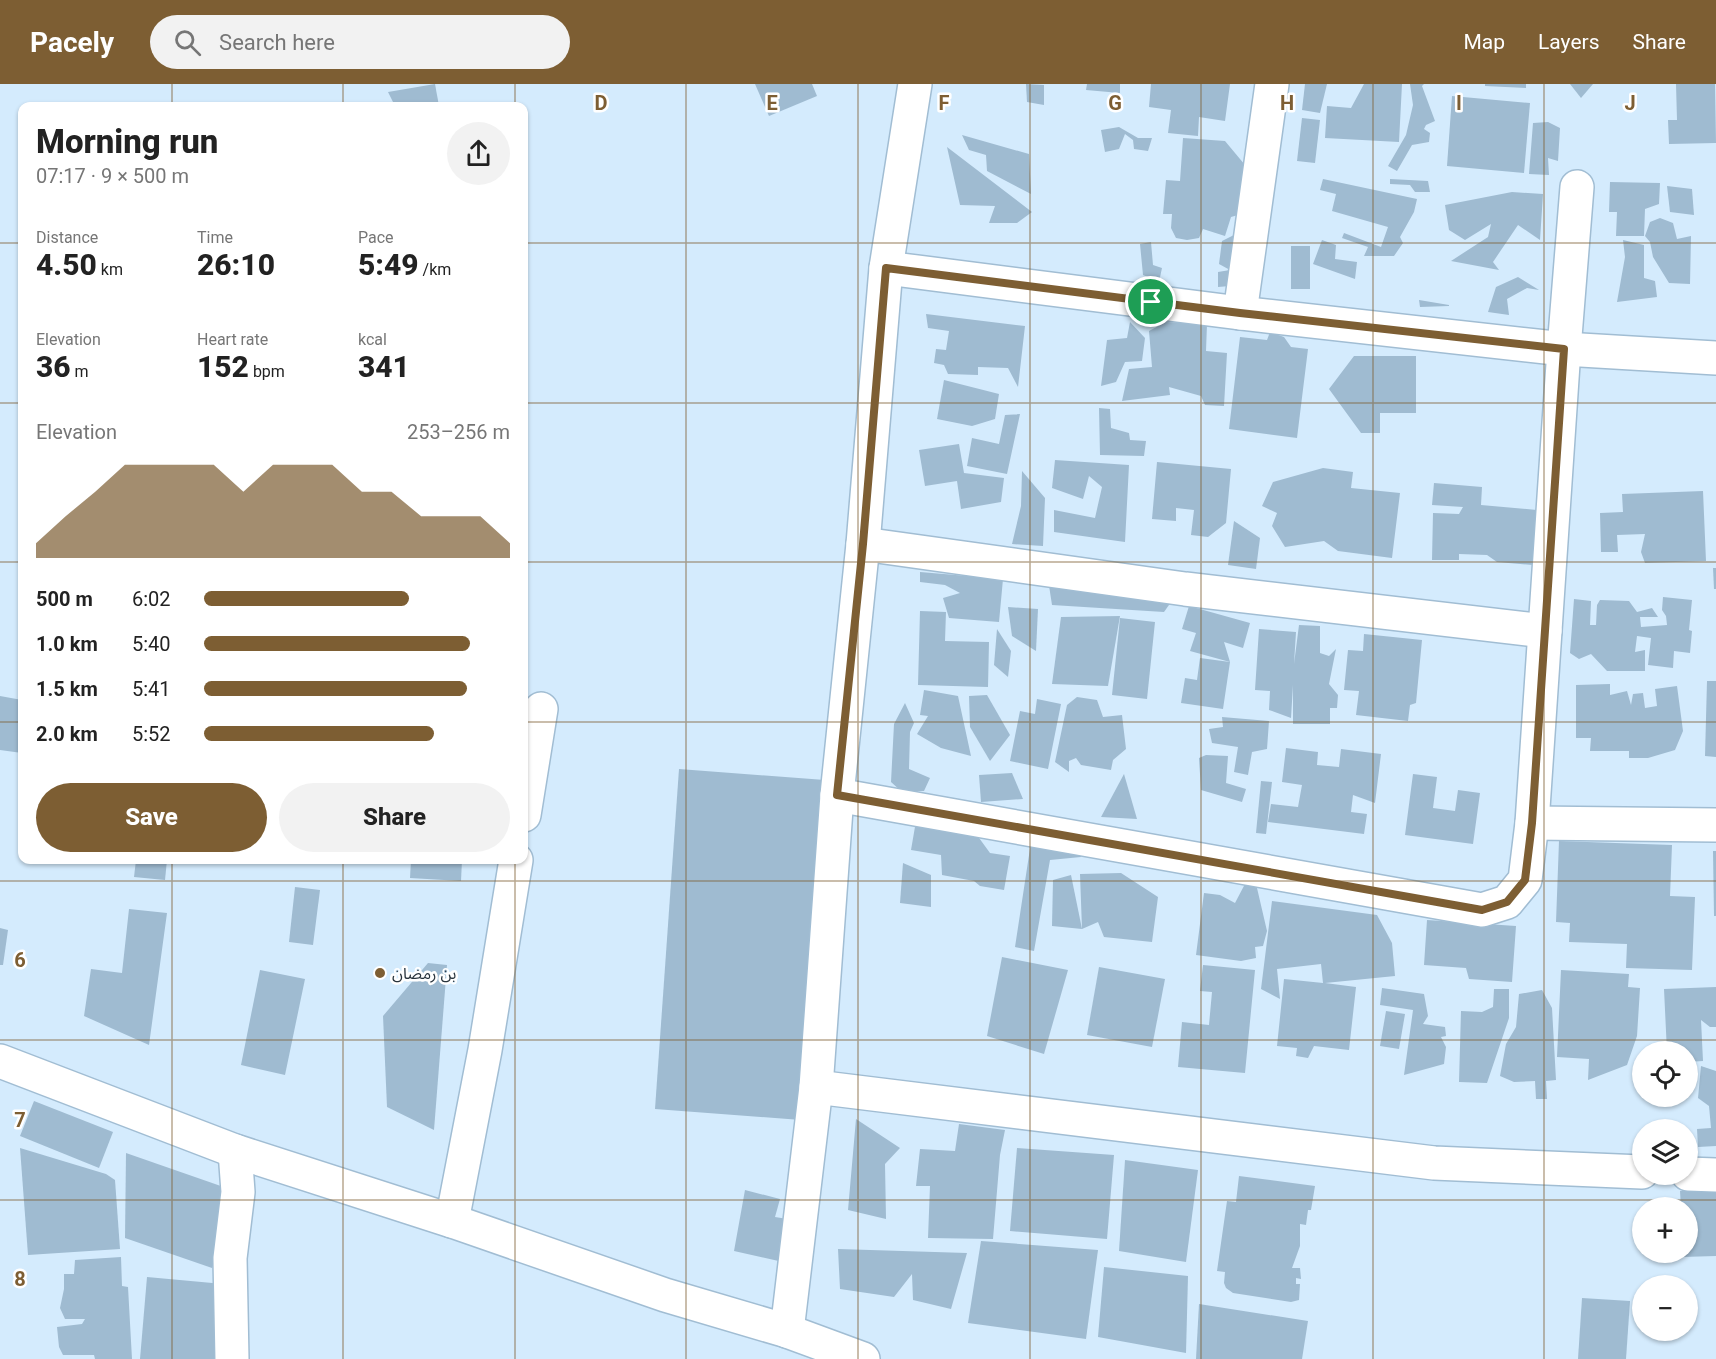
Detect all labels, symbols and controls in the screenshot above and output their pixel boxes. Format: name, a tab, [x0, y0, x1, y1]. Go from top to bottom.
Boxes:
search box	[150, 15, 570, 69]
text: Pacely	[30, 26, 114, 59]
icon: search	[171, 26, 204, 59]
text: Search here	[219, 30, 335, 55]
text: Map	[1463, 30, 1505, 54]
text: Layers	[1538, 30, 1599, 54]
text: Share	[1632, 30, 1686, 54]
text: D	[595, 91, 608, 115]
text: E	[766, 91, 778, 115]
text: F	[939, 91, 950, 115]
text: G	[1108, 91, 1122, 115]
text: H	[1280, 91, 1294, 115]
text: I	[1456, 91, 1462, 115]
text: J	[1624, 91, 1636, 115]
text: Morning run	[36, 122, 218, 161]
button: share	[447, 122, 510, 185]
text: 07:17 · 9 × 500 m	[36, 164, 189, 188]
text: Distance	[36, 228, 98, 247]
text: Time	[197, 228, 233, 247]
text: Pace	[358, 228, 394, 247]
text: 4.50	[36, 247, 97, 282]
text: 26:10	[197, 247, 275, 282]
text: 5:49	[358, 247, 419, 282]
text: km	[97, 260, 123, 279]
text: /km	[419, 260, 451, 279]
pin	[1125, 276, 1176, 327]
icon: arrive	[1134, 285, 1167, 318]
text: Elevation	[36, 330, 101, 349]
text: Heart rate	[197, 330, 268, 349]
text: kcal	[358, 330, 387, 349]
text: 36	[36, 349, 71, 384]
text: 152	[197, 349, 249, 384]
text: 341	[358, 349, 410, 384]
text: m	[71, 362, 89, 381]
text: bpm	[249, 362, 285, 381]
text: Elevation	[36, 420, 117, 444]
text: 253–256 m	[407, 420, 510, 444]
text: 500 m	[36, 587, 93, 611]
text: 6:02	[132, 587, 171, 611]
text: 1.0 km	[36, 632, 98, 656]
text: 5:40	[132, 632, 171, 656]
text: 1.5 km	[36, 677, 98, 701]
text: 5:41	[132, 677, 171, 701]
text: 2.0 km	[36, 722, 98, 746]
text: 5:52	[132, 722, 171, 746]
button: Save	[36, 783, 267, 852]
button: Share	[279, 783, 510, 852]
text: 6	[14, 948, 26, 972]
place label: بن رمضان	[392, 964, 456, 983]
marker: بن رمضان	[373, 966, 387, 980]
map controls	[1632, 1041, 1698, 1341]
button: locate	[1632, 1041, 1698, 1107]
text: 7	[14, 1108, 26, 1132]
button: layers	[1632, 1119, 1698, 1185]
button: +	[1632, 1197, 1698, 1263]
text: 8	[14, 1267, 26, 1291]
button: −	[1632, 1275, 1698, 1341]

